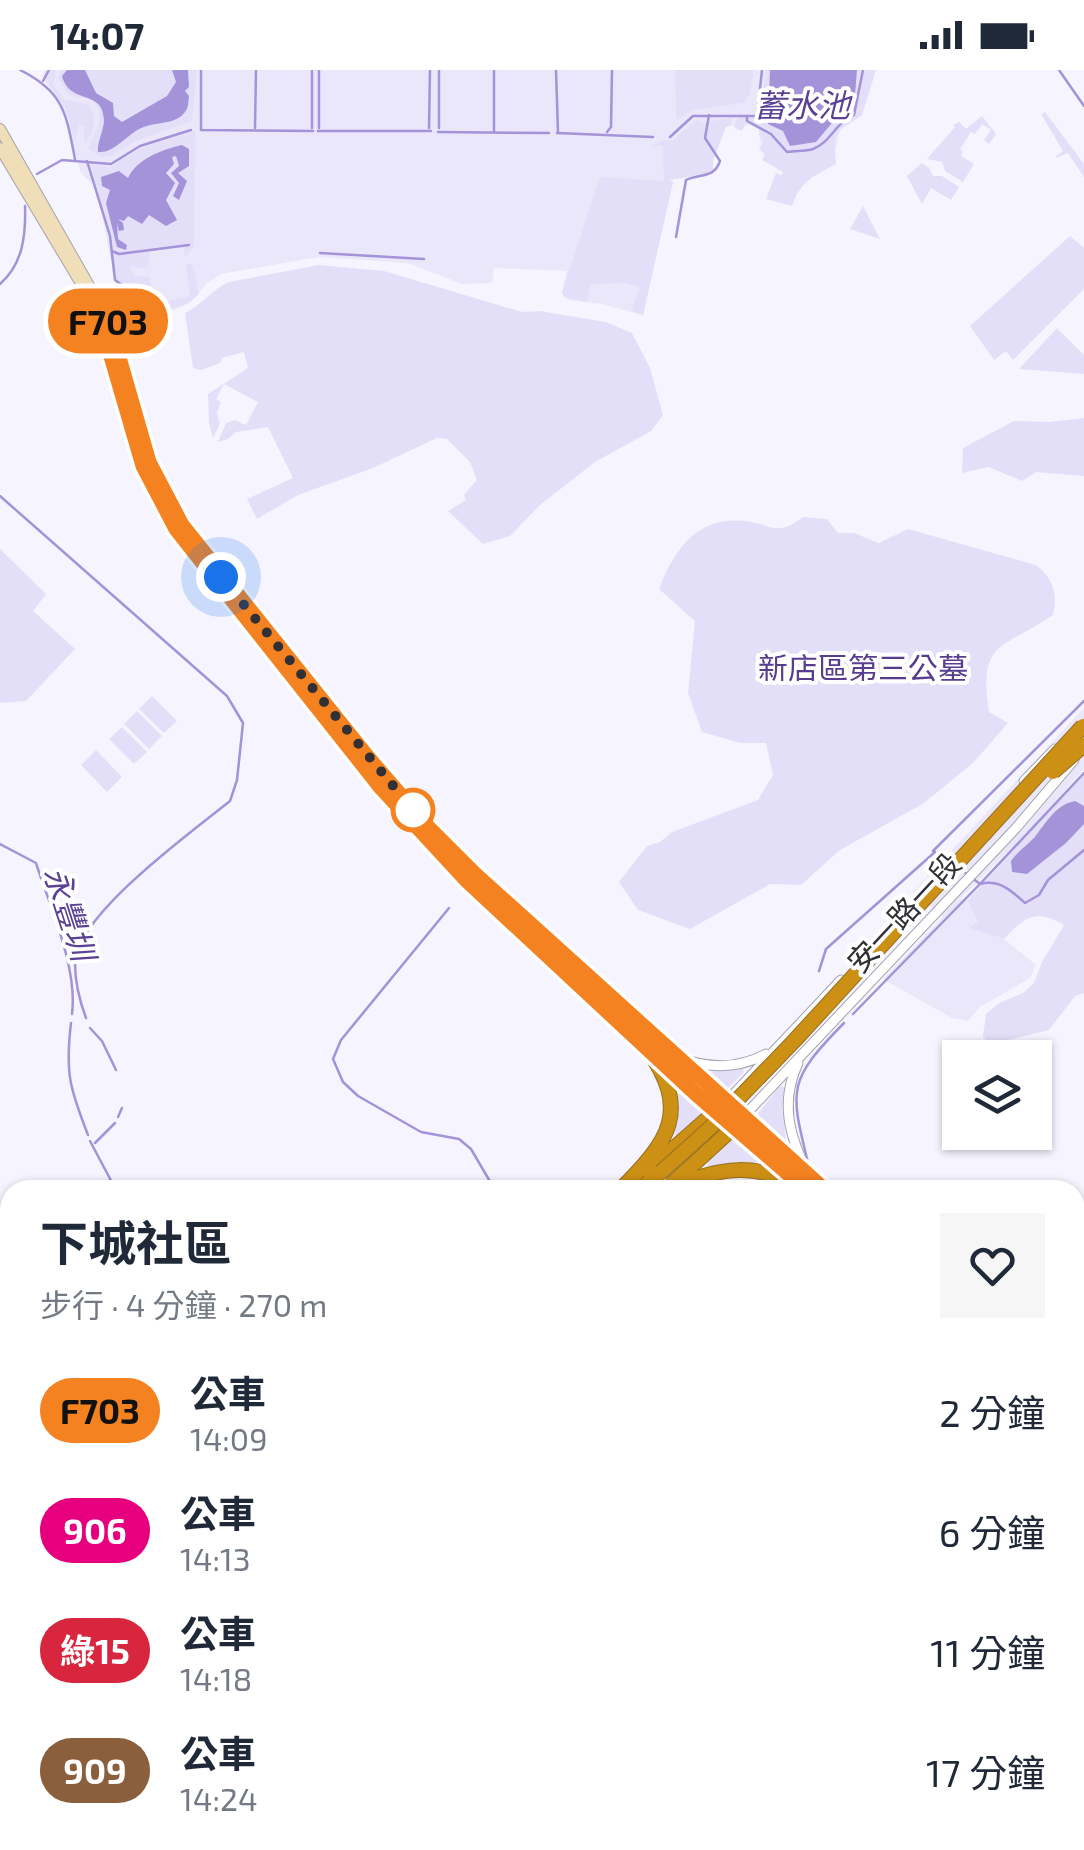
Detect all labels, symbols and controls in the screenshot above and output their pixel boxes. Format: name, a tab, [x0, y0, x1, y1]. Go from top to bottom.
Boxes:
text: 14:07	[50, 12, 144, 58]
water label: 蓄水池	[754, 85, 853, 123]
line badge: F703	[38, 288, 178, 354]
text: F703	[68, 300, 148, 342]
your location	[196, 552, 246, 602]
park label: 新店區第三公墓	[758, 649, 968, 685]
unlabelled marker	[392, 789, 434, 831]
street label: 安一路一段	[839, 845, 967, 979]
water label: 永豐圳	[38, 861, 105, 968]
map controls	[942, 1040, 1052, 1150]
button: layers	[942, 1040, 1052, 1150]
text: 下城社區	[40, 1213, 232, 1271]
button: heart	[940, 1213, 1045, 1318]
text: 步行 · 4 分鐘 · 270 m	[40, 1285, 327, 1323]
text: 公車	[190, 1370, 266, 1416]
text: F703	[60, 1389, 140, 1431]
text: 2 分鐘	[939, 1389, 1045, 1435]
text: 14:09	[190, 1419, 267, 1457]
text: 公車	[180, 1490, 256, 1536]
text: 906	[63, 1509, 127, 1551]
text: 6 分鐘	[939, 1509, 1045, 1555]
text: 14:13	[180, 1539, 251, 1577]
text: 公車	[180, 1610, 256, 1656]
text: 綠15	[60, 1629, 130, 1671]
text: 11 分鐘	[930, 1629, 1045, 1675]
text: 14:18	[180, 1659, 252, 1697]
text: 公車	[180, 1730, 256, 1776]
text: 909	[63, 1749, 127, 1791]
text: 17 分鐘	[926, 1749, 1045, 1795]
text: 14:24	[180, 1779, 258, 1817]

